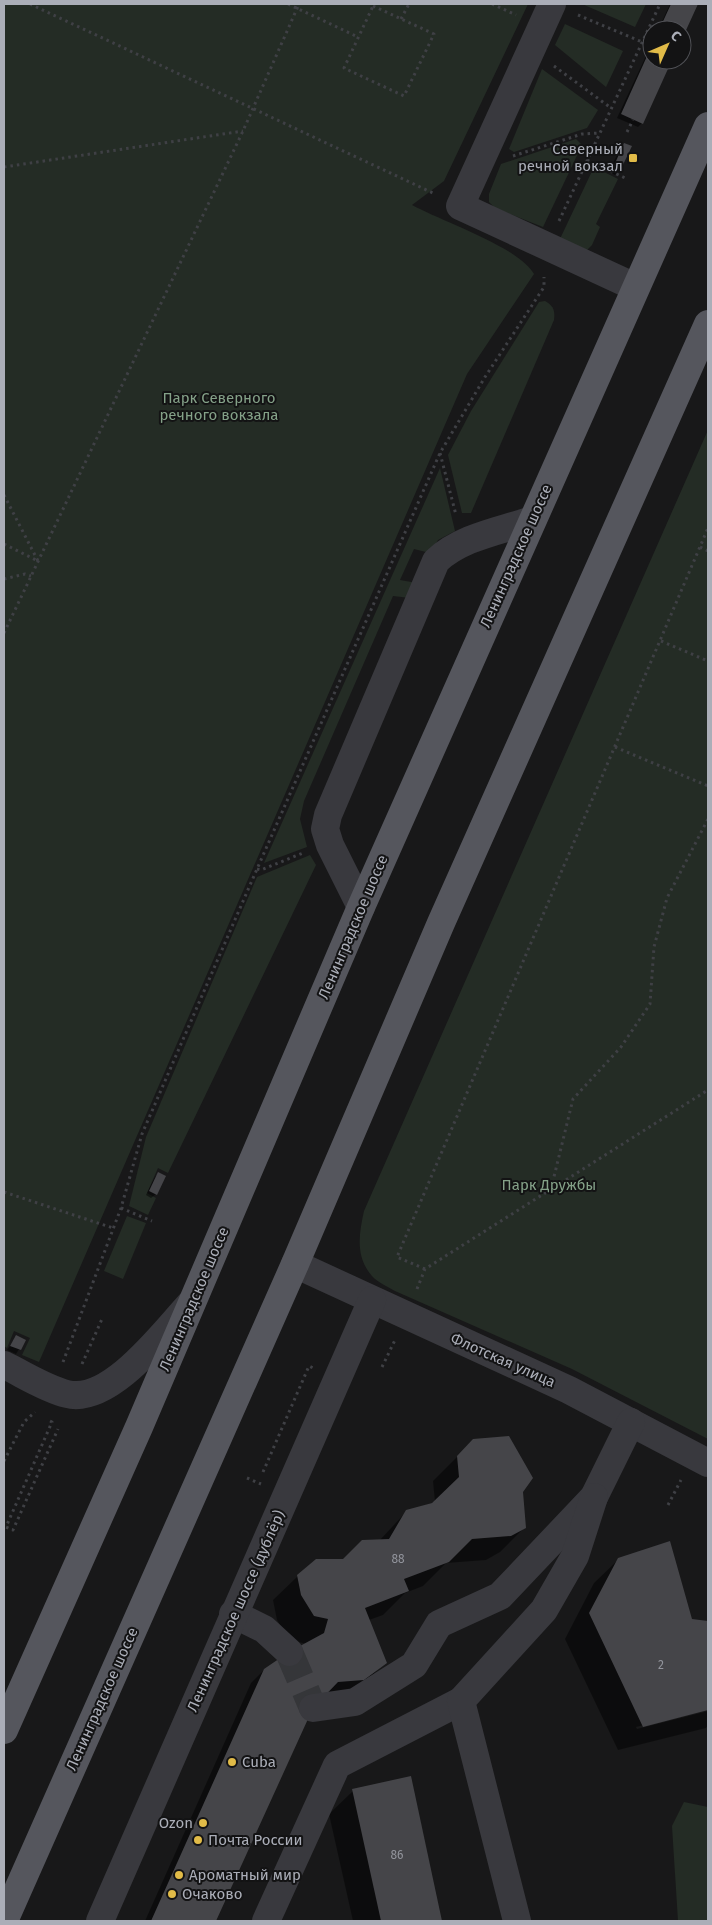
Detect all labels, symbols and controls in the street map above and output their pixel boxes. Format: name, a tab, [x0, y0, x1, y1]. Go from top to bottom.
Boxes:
north arrow	[642, 20, 692, 70]
text: С	[667, 27, 685, 45]
place label: Северный речной вокзал	[518, 140, 623, 175]
marker: Северный речной вокзал	[627, 152, 639, 164]
park label: Парк Северного речного вокзала	[159, 389, 279, 424]
street label: Ленинградское шоссе	[476, 482, 556, 630]
street label: Ленинградское шоссе	[314, 852, 392, 1002]
park label: Парк Дружбы	[502, 1176, 596, 1194]
street label: Ленинградское шоссе	[155, 1224, 233, 1374]
street label: Флотская улица	[448, 1329, 558, 1391]
street label: Ленинградское шоссе (дублёр)	[183, 1507, 289, 1715]
house number: 88	[391, 1552, 405, 1566]
street label: Ленинградское шоссе	[62, 1625, 142, 1773]
house number: 2	[658, 1658, 664, 1672]
place label: Cuba	[242, 1753, 276, 1771]
marker: Cuba	[226, 1756, 238, 1768]
place label: Ozon	[159, 1814, 193, 1832]
marker: Ozon	[197, 1817, 209, 1829]
place label: Почта России	[208, 1831, 303, 1849]
marker: Почта России	[192, 1834, 204, 1846]
house number: 86	[390, 1848, 404, 1862]
place label: Ароматный мир	[189, 1866, 301, 1884]
marker: Ароматный мир	[173, 1869, 185, 1881]
place label: Очаково	[182, 1885, 242, 1903]
marker: Очаково	[166, 1888, 178, 1900]

